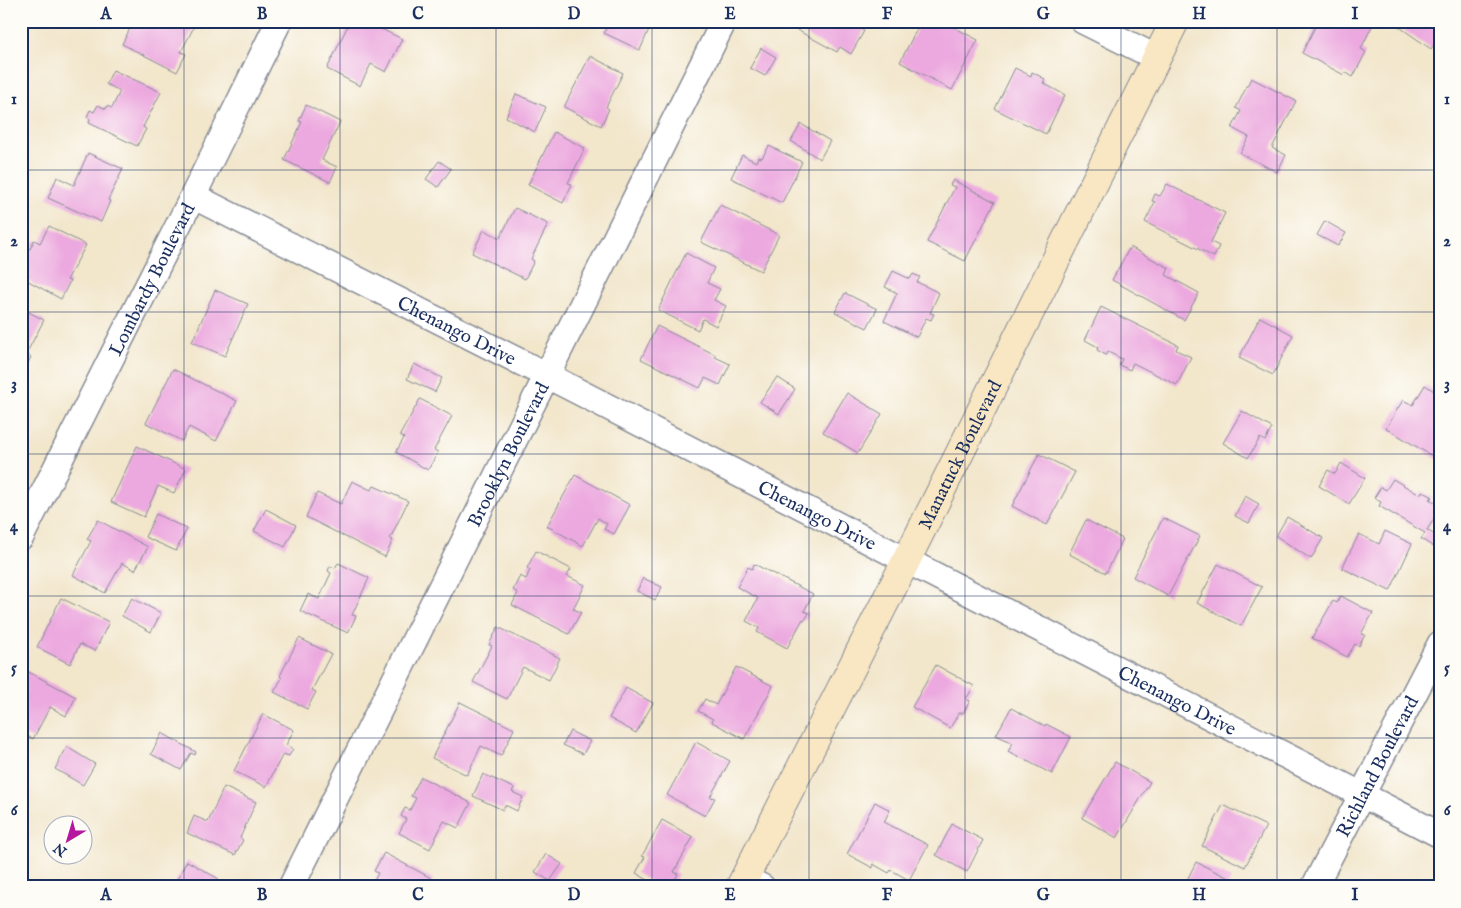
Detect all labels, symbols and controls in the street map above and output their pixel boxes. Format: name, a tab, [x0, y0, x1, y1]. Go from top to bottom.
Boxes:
text: A	[100, 5, 113, 25]
text: B	[257, 5, 268, 25]
text: C	[412, 5, 424, 25]
text: D	[568, 5, 581, 25]
text: E	[724, 5, 736, 25]
text: F	[882, 5, 893, 25]
text: G	[1037, 5, 1050, 25]
text: H	[1192, 5, 1206, 25]
text: I	[1352, 5, 1359, 25]
text: 1	[11, 90, 17, 110]
text: 1	[1444, 90, 1450, 110]
street label: Lombardy Boulevard	[104, 199, 202, 360]
text: 2	[10, 232, 18, 252]
text: 2	[1443, 232, 1451, 252]
street label: Chenango Drive	[393, 292, 520, 372]
text: 3	[11, 375, 17, 395]
text: 3	[1444, 375, 1450, 395]
street label: Manatuck Boulevard	[914, 376, 1009, 534]
street label: Brooklyn Boulevard	[463, 378, 556, 531]
street label: Chenango Drive	[753, 476, 880, 557]
text: 4	[10, 517, 19, 537]
text: 4	[1443, 517, 1452, 537]
text: 5	[11, 659, 17, 679]
text: 5	[1444, 659, 1450, 679]
street label: Chenango Drive	[1113, 661, 1240, 742]
street label: Richland Boulevard	[1332, 692, 1425, 842]
text: 6	[11, 801, 19, 821]
text: 6	[1444, 801, 1452, 821]
north arrow	[42, 816, 92, 866]
text: N	[50, 839, 72, 861]
text: A	[100, 886, 113, 906]
text: B	[257, 886, 268, 906]
text: C	[412, 886, 424, 906]
text: D	[568, 886, 581, 906]
text: E	[724, 886, 736, 906]
text: F	[882, 886, 893, 906]
text: G	[1037, 886, 1050, 906]
text: H	[1192, 886, 1206, 906]
text: I	[1352, 886, 1359, 906]

